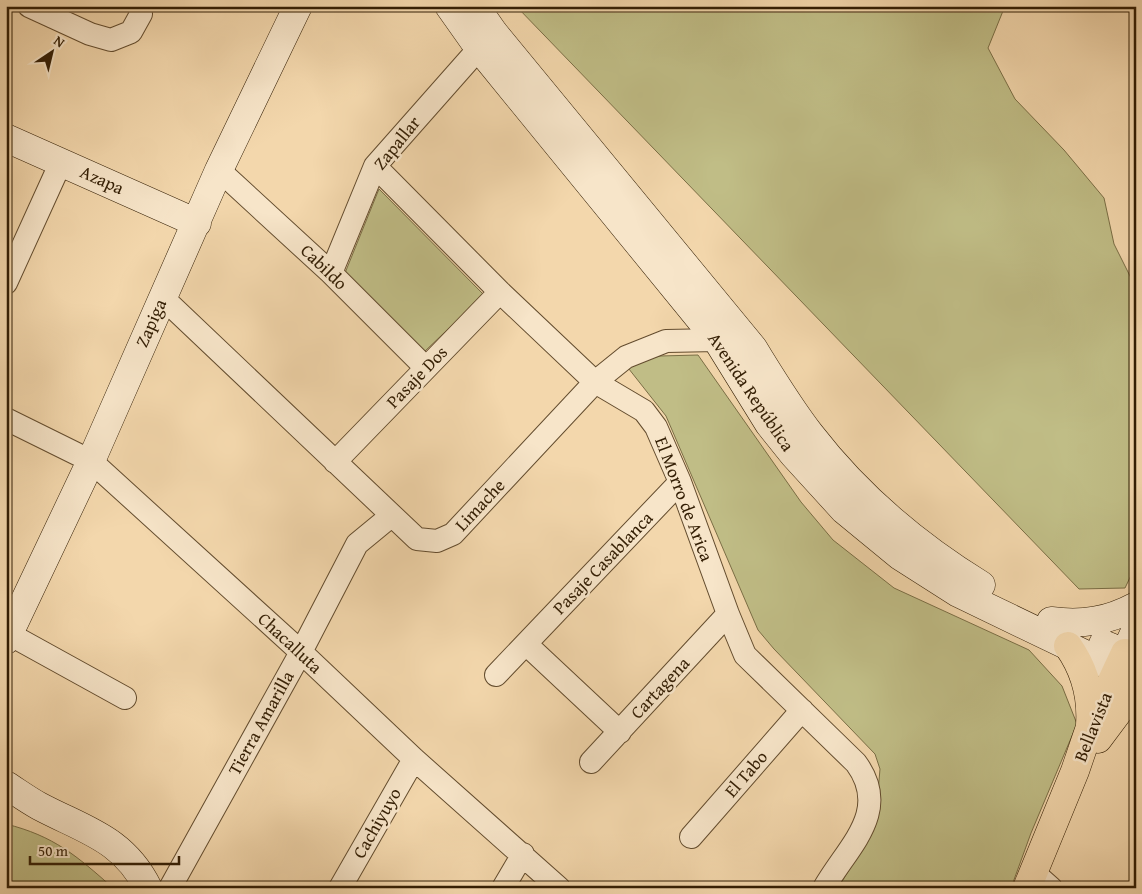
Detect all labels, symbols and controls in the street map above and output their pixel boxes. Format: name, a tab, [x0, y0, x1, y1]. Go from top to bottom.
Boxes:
north arrow	[28, 28, 78, 78]
text: N	[50, 30, 70, 53]
street label: Zapallar	[367, 110, 427, 175]
street label: Azapa	[76, 158, 129, 201]
street label: Cabildo	[295, 237, 354, 296]
street label: Zapiga	[128, 294, 173, 351]
street label: Avenida República	[702, 327, 802, 457]
street label: Pasaje Dos	[380, 339, 454, 414]
street label: El Morro de Arica	[648, 433, 721, 566]
street label: Limache	[448, 472, 511, 537]
street label: Pasaje Casablanca	[546, 505, 659, 620]
street label: Chacalluta	[252, 606, 329, 680]
street label: Cartagena	[624, 650, 696, 725]
street label: Tierra Amarilla	[221, 665, 301, 780]
street label: Bellavista	[1066, 687, 1119, 766]
street label: El Tabo	[718, 744, 774, 803]
street label: Cachiyuyo	[345, 782, 408, 863]
scale bar	[30, 834, 179, 866]
text: 50 m	[38, 840, 69, 861]

